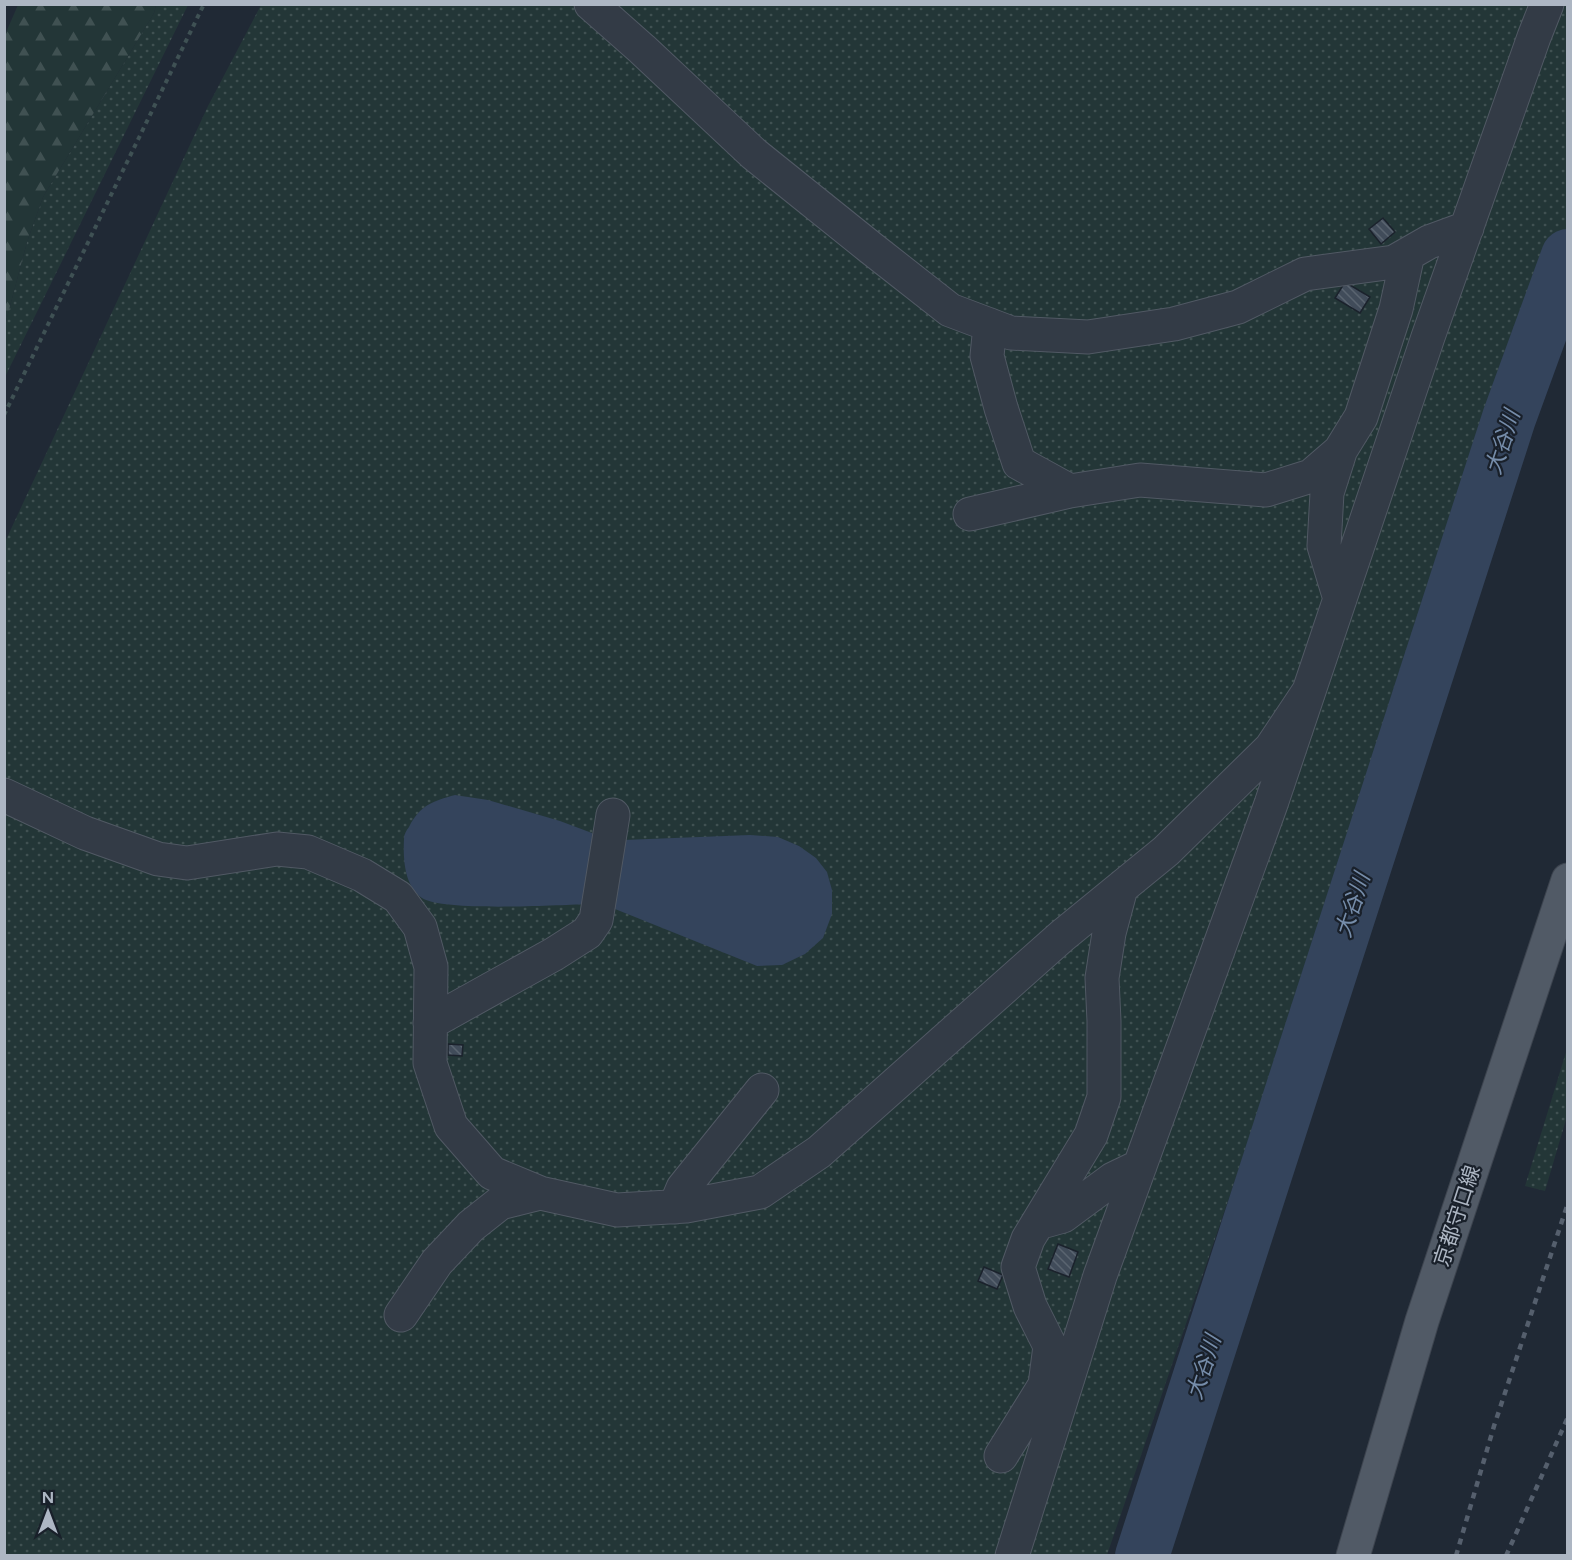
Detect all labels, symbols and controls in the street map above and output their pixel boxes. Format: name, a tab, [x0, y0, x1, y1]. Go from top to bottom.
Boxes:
water label: 大谷川	[1479, 405, 1526, 478]
water label: 大谷川	[1329, 868, 1376, 941]
street label: 京都守口線	[1428, 1162, 1485, 1270]
water label: 大谷川	[1180, 1330, 1227, 1403]
north arrow	[18, 1482, 78, 1542]
text: N	[42, 1488, 54, 1507]

